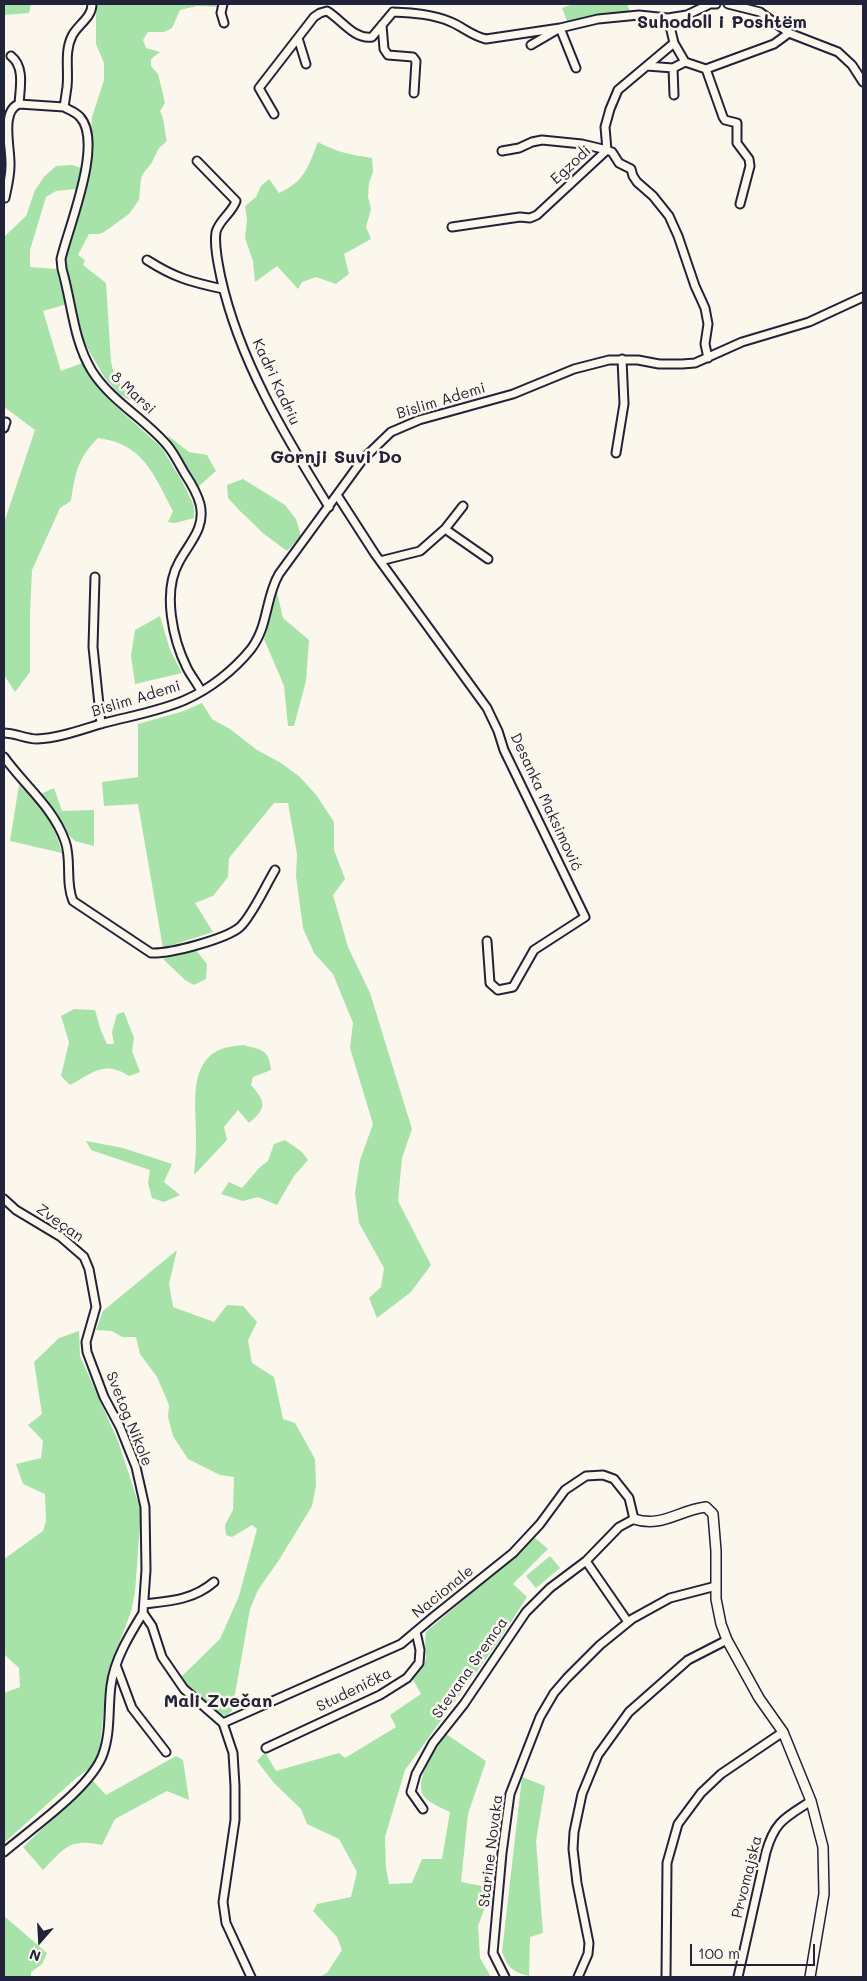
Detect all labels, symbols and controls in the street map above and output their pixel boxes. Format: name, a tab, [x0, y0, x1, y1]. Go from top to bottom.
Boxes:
district label: Suhodoll i Poshtëm	[637, 11, 807, 33]
street label: Egzodi	[547, 142, 595, 188]
street label: Kadri Kadriu	[248, 336, 304, 428]
street label: 8 Marsi	[107, 368, 159, 418]
street label: Bislim Ademi	[394, 379, 488, 423]
district label: Gornji Suvi Do	[270, 446, 402, 468]
street label: Bislim Ademi	[89, 677, 183, 721]
street label: Desanka Maksimović	[506, 730, 586, 874]
street label: Zveçan	[33, 1200, 87, 1246]
street label: Svetog Nikole	[102, 1369, 156, 1469]
street label: Nacionale	[409, 1562, 477, 1622]
street label: Stevana Sremca	[428, 1614, 512, 1722]
street label: Studenička	[314, 1664, 394, 1716]
district label: Mali Zvečan	[164, 1690, 272, 1712]
street label: Starine Novaka	[475, 1794, 507, 1908]
street label: Prvomajska	[728, 1834, 766, 1920]
north arrow	[15, 1916, 65, 1966]
scale bar	[692, 1934, 817, 1966]
text: 100 m	[698, 1943, 740, 1963]
text: N	[27, 1945, 43, 1966]

